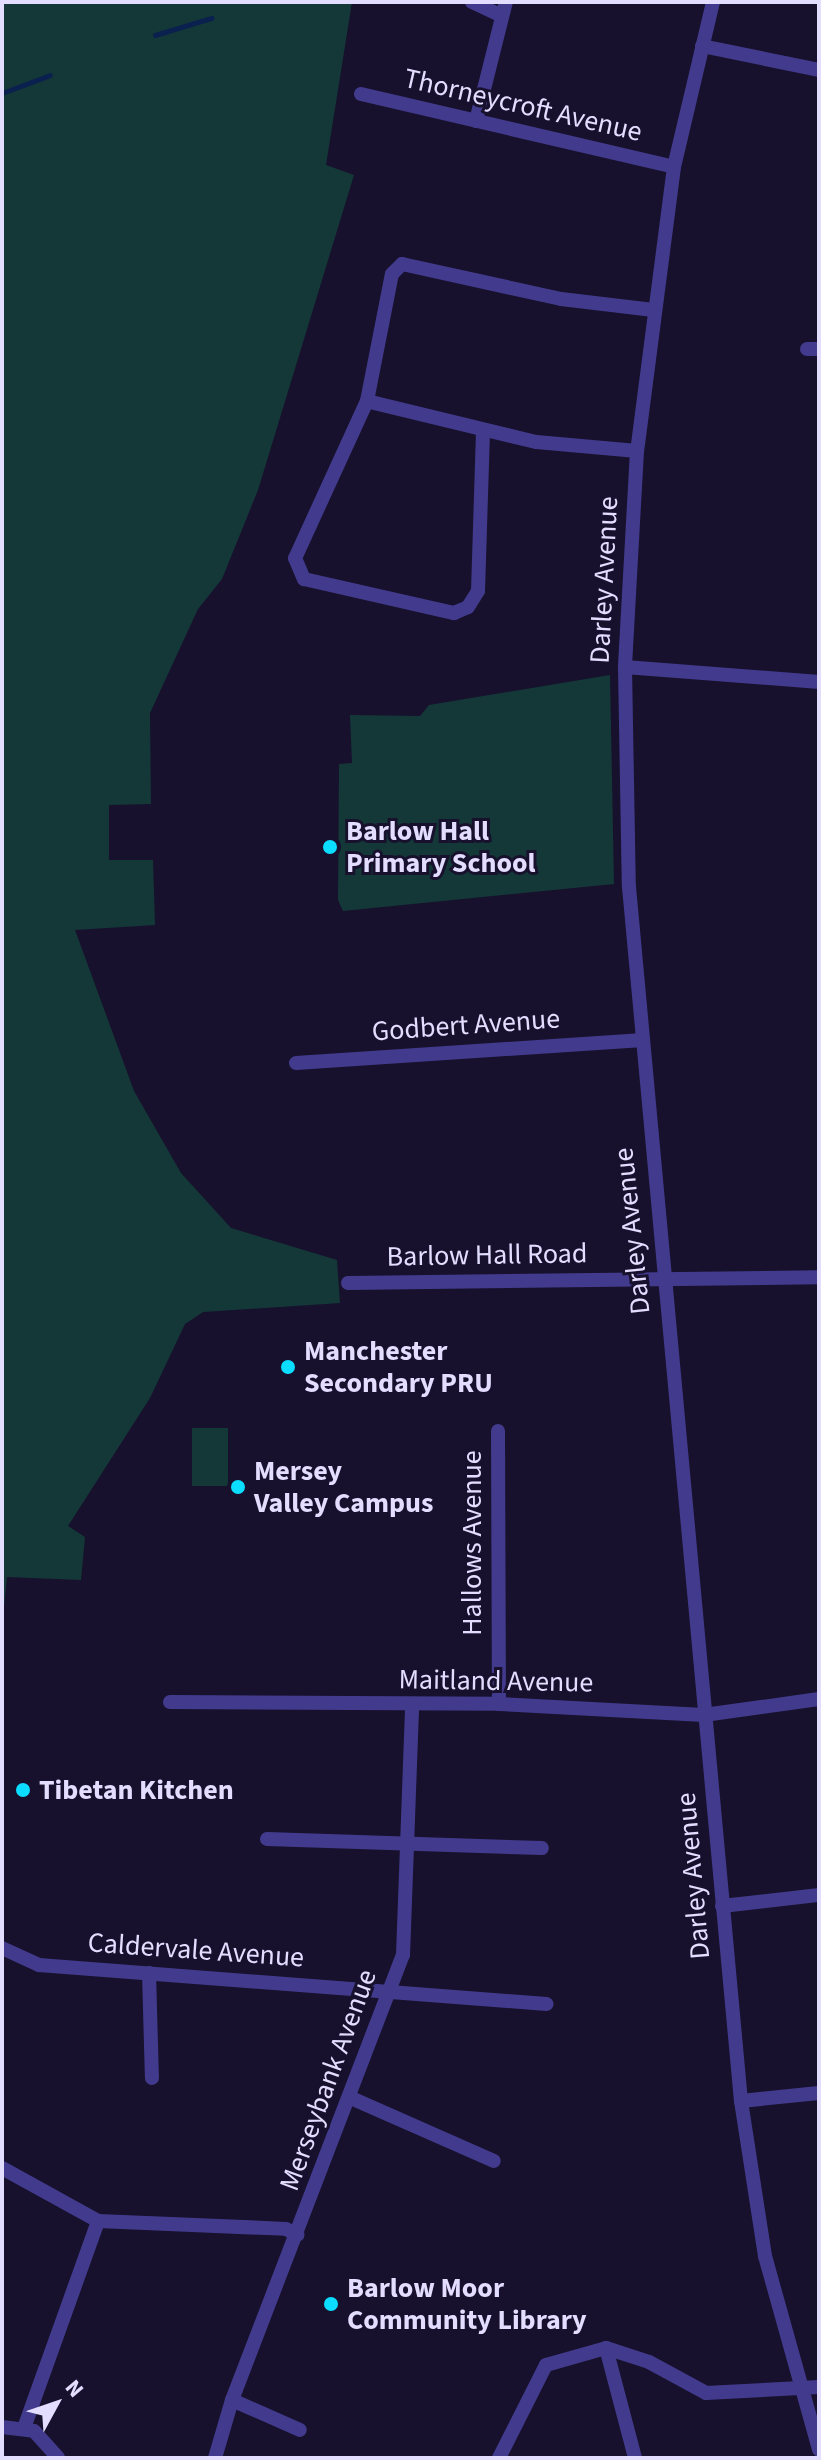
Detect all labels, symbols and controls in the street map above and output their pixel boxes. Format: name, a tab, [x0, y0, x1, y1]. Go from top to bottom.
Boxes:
street label: Thorneycroft Avenue	[401, 61, 645, 149]
street label: Darley Avenue	[583, 496, 625, 664]
place label: Barlow Hall Primary School	[346, 814, 536, 880]
marker: Barlow Hall Primary School	[321, 838, 339, 856]
street label: Godbert Avenue	[371, 1002, 561, 1048]
street label: Darley Avenue	[607, 1146, 657, 1316]
street label: Barlow Hall Road	[386, 1236, 588, 1274]
place label: Manchester Secondary PRU	[304, 1334, 493, 1400]
marker: Manchester Secondary PRU	[279, 1358, 297, 1376]
street label: Hallows Avenue	[455, 1450, 489, 1636]
place label: Mersey Valley Campus	[254, 1454, 433, 1520]
marker: Mersey Valley Campus	[229, 1478, 247, 1496]
street label: Maitland Avenue	[398, 1663, 594, 1699]
place label: Tibetan Kitchen	[39, 1773, 234, 1807]
marker: Tibetan Kitchen	[14, 1781, 32, 1799]
street label: Darley Avenue	[669, 1791, 717, 1961]
street label: Caldervale Avenue	[87, 1926, 305, 1974]
street label: Merseybank Avenue	[272, 1965, 384, 2195]
place label: Barlow Moor Community Library	[347, 2271, 587, 2337]
marker: Barlow Moor Community Library	[322, 2295, 340, 2313]
north arrow	[16, 2364, 96, 2444]
text: N	[57, 2373, 91, 2404]

